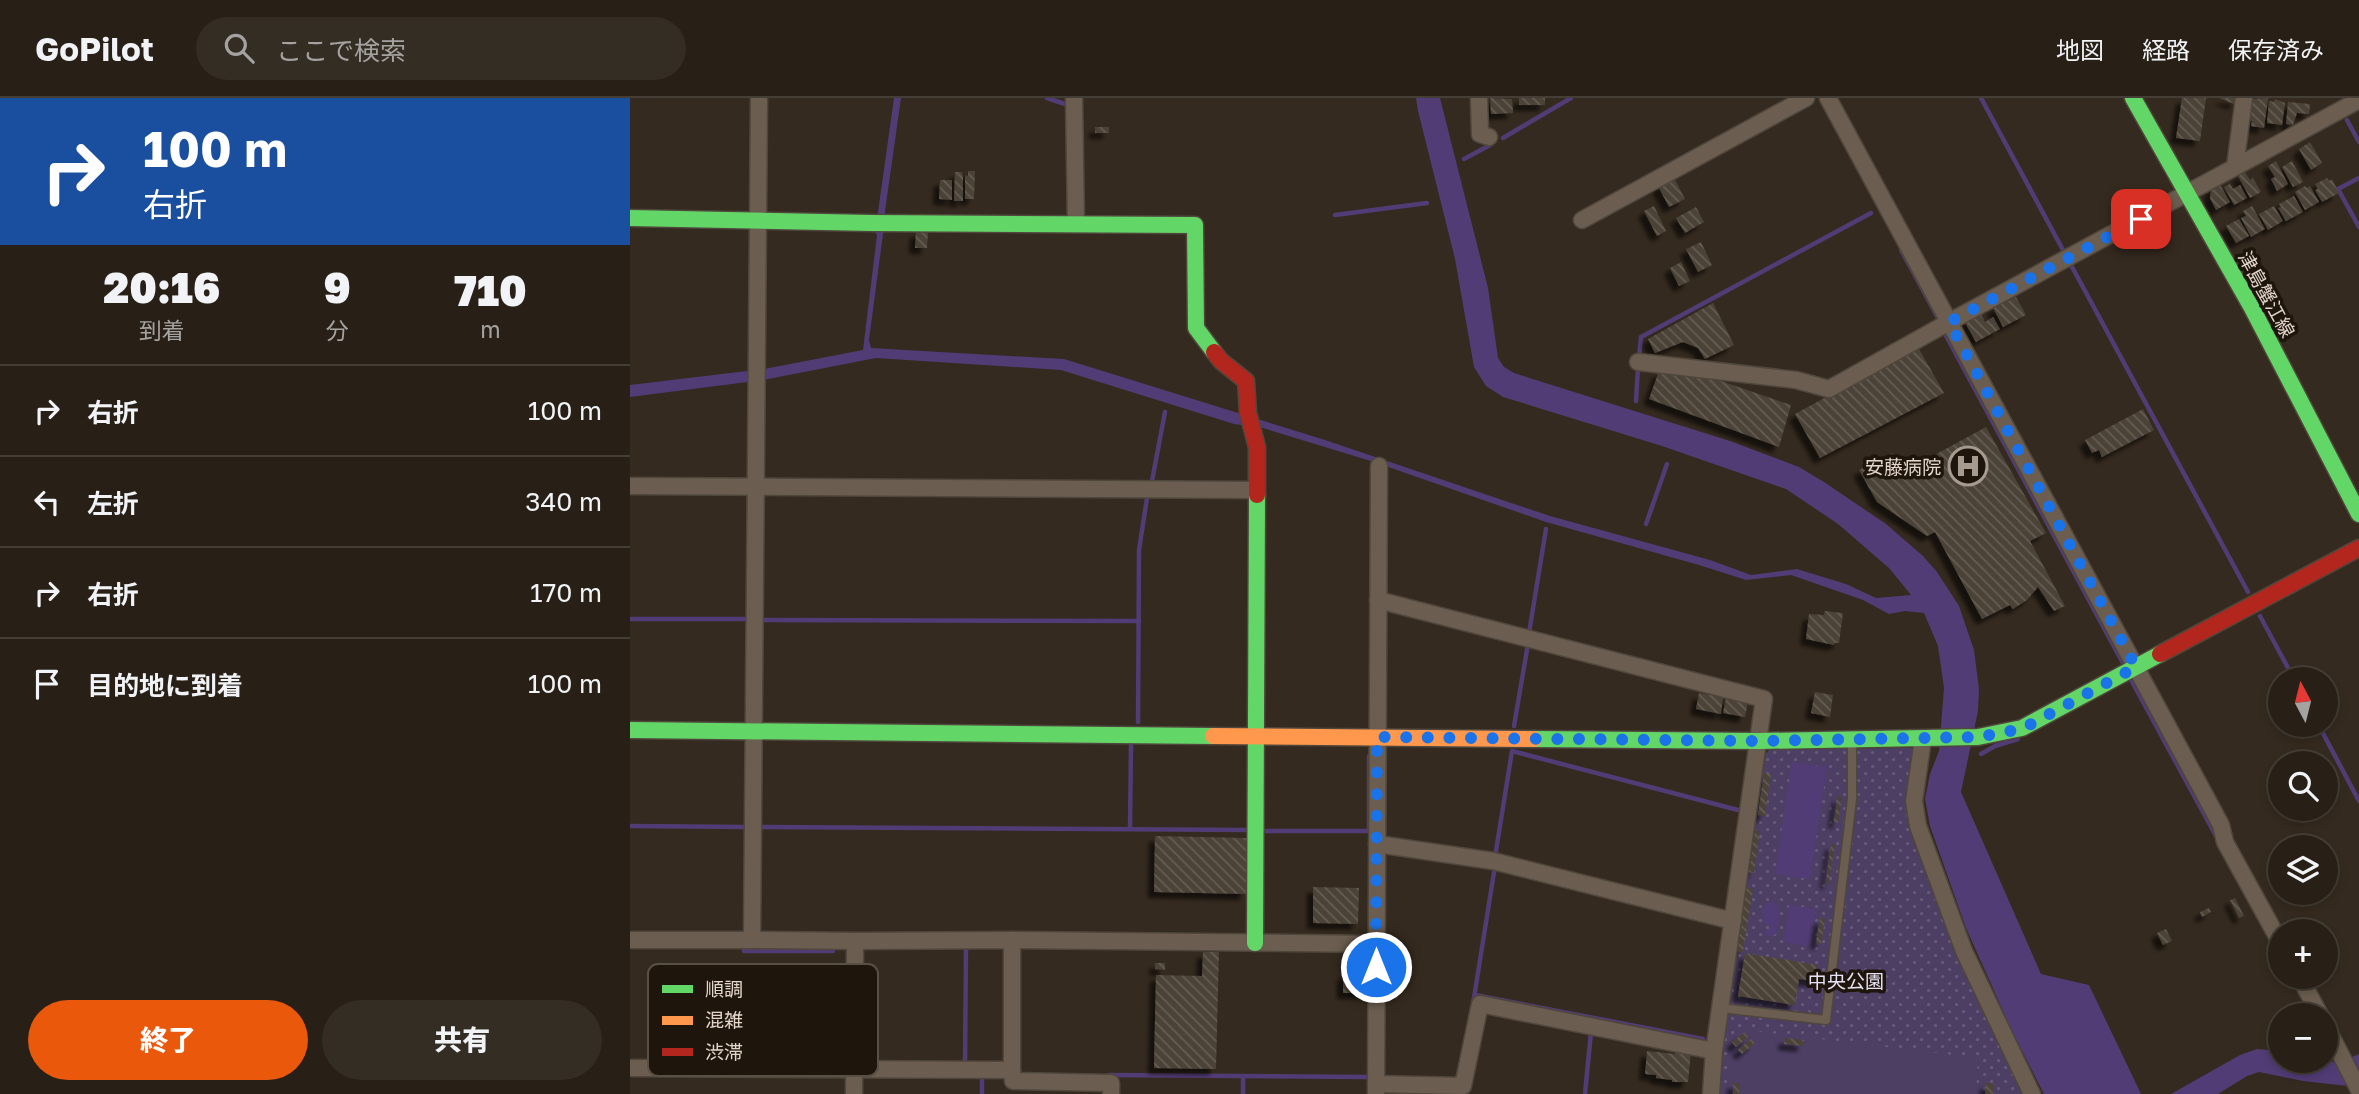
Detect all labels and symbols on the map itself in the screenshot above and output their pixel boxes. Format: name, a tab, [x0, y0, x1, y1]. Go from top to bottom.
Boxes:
pin	[2111, 189, 2171, 249]
street label: 津島蟹江線	[2234, 247, 2300, 341]
hospital icon: 安藤病院	[1947, 445, 1989, 487]
place label: 安藤病院	[1865, 455, 1941, 478]
north arrow	[2268, 667, 2338, 737]
position arrow	[1339, 930, 1413, 1004]
legend	[648, 964, 878, 1076]
park label: 中央公園	[1808, 969, 1884, 992]
text: 順調	[705, 977, 743, 1000]
text: 混雑	[705, 1008, 743, 1031]
text: 渋滞	[705, 1040, 743, 1063]

